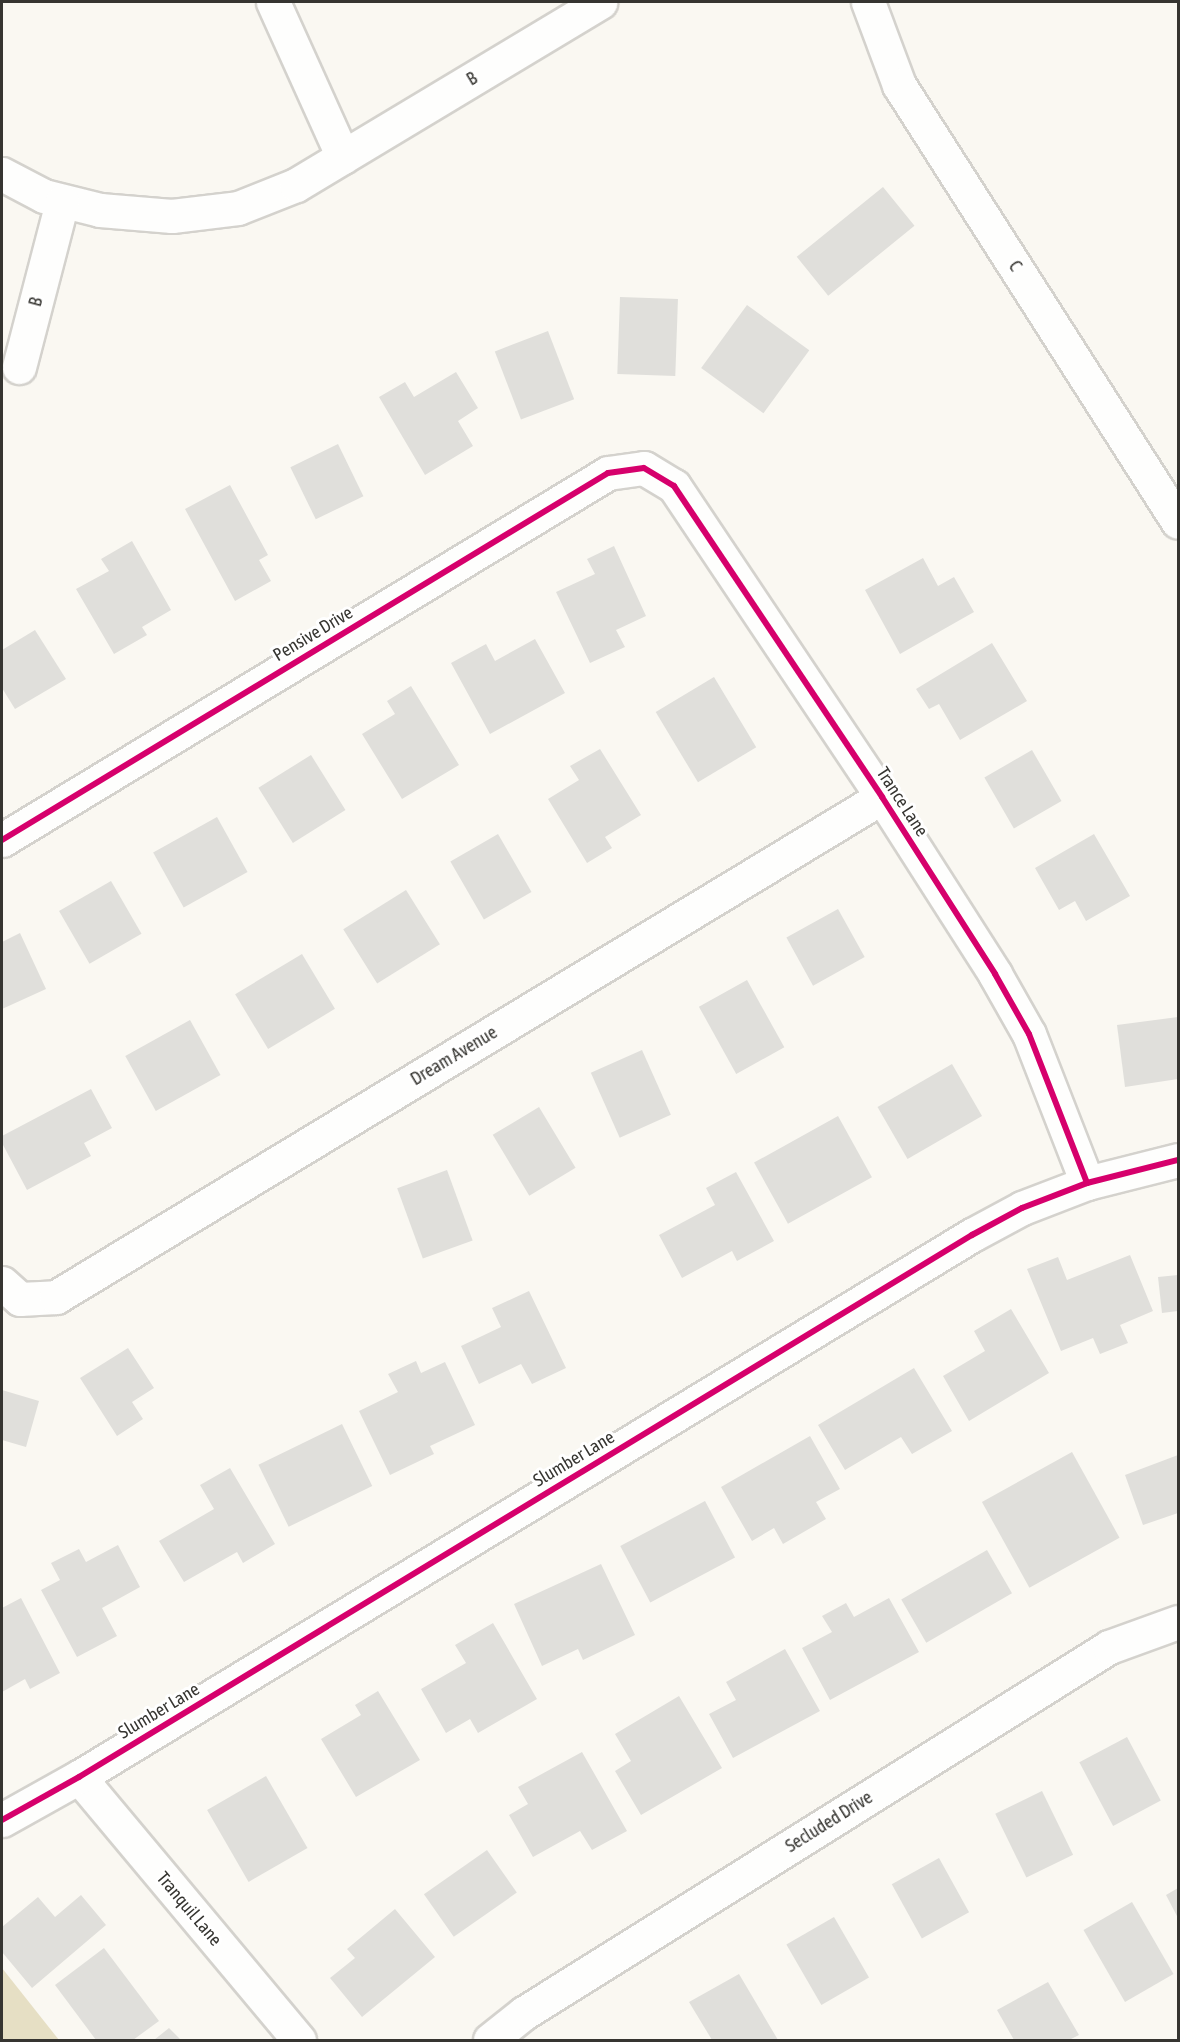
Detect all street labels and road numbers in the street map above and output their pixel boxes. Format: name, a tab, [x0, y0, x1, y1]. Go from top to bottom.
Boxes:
street label: B	[463, 68, 481, 90]
street label: C	[1004, 257, 1026, 275]
street label: B	[24, 295, 48, 309]
street label: Pensive Drive	[269, 602, 357, 666]
street label: Trance Lane	[872, 763, 932, 841]
street label: Dream Avenue	[407, 1022, 501, 1090]
street label: Slumber Lane	[530, 1426, 618, 1492]
street label: Slumber Lane	[115, 1678, 203, 1744]
street label: Secluded Drive	[782, 1787, 876, 1857]
street label: Tranquil Lane	[152, 1868, 226, 1950]

